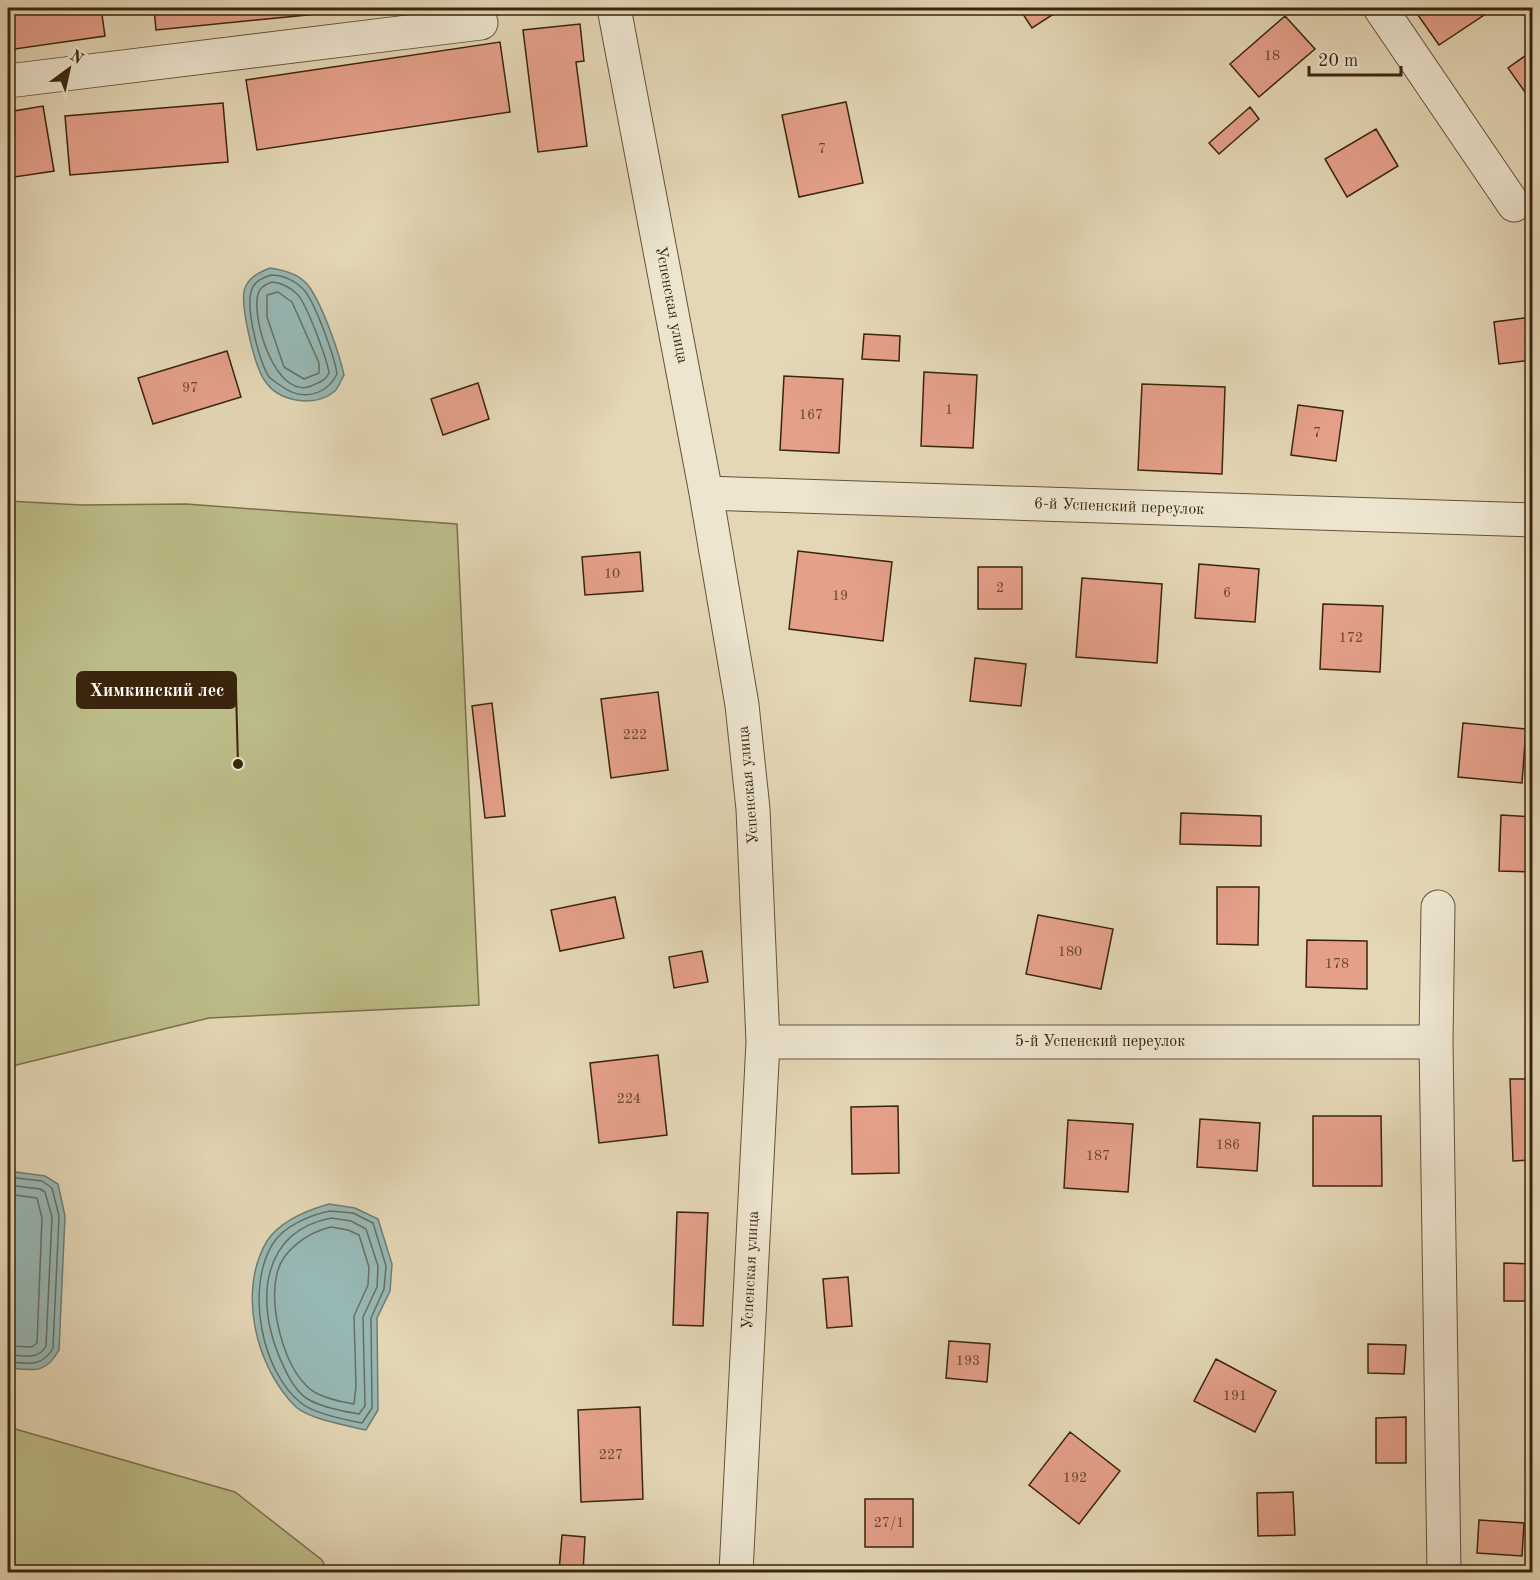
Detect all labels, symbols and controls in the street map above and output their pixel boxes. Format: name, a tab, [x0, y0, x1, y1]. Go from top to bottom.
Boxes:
north arrow	[39, 39, 99, 99]
scale bar	[1309, 39, 1400, 77]
text: N	[67, 48, 86, 69]
house number: 18	[1264, 49, 1280, 63]
text: 20 m	[1318, 52, 1358, 70]
house number: 7	[818, 142, 826, 156]
street label: Успенская улица	[652, 245, 690, 365]
house number: 97	[182, 381, 198, 395]
house number: 1	[945, 403, 953, 417]
house number: 167	[799, 408, 823, 422]
house number: 7	[1313, 426, 1321, 440]
street label: 6-й Успенский переулок	[1033, 496, 1205, 518]
house number: 10	[604, 567, 620, 581]
house number: 2	[996, 581, 1004, 595]
house number: 6	[1223, 586, 1231, 600]
house number: 19	[832, 589, 848, 603]
house number: 172	[1339, 631, 1363, 645]
callout: Химкинский лес	[77, 672, 236, 708]
text: Химкинский лес	[89, 682, 225, 700]
street label: Успенская улица	[736, 725, 762, 845]
house number: 222	[623, 728, 647, 742]
house number: 180	[1058, 945, 1082, 959]
house number: 178	[1325, 957, 1349, 971]
street label: 5-й Успенский переулок	[1015, 1034, 1185, 1050]
house number: 224	[617, 1092, 641, 1106]
house number: 186	[1216, 1138, 1240, 1152]
house number: 187	[1086, 1149, 1110, 1163]
street label: Успенская улица	[740, 1210, 762, 1330]
house number: 193	[956, 1354, 980, 1368]
house number: 191	[1223, 1389, 1247, 1403]
house number: 227	[599, 1448, 623, 1462]
house number: 192	[1063, 1471, 1087, 1485]
house number: 27/1	[874, 1516, 904, 1530]

